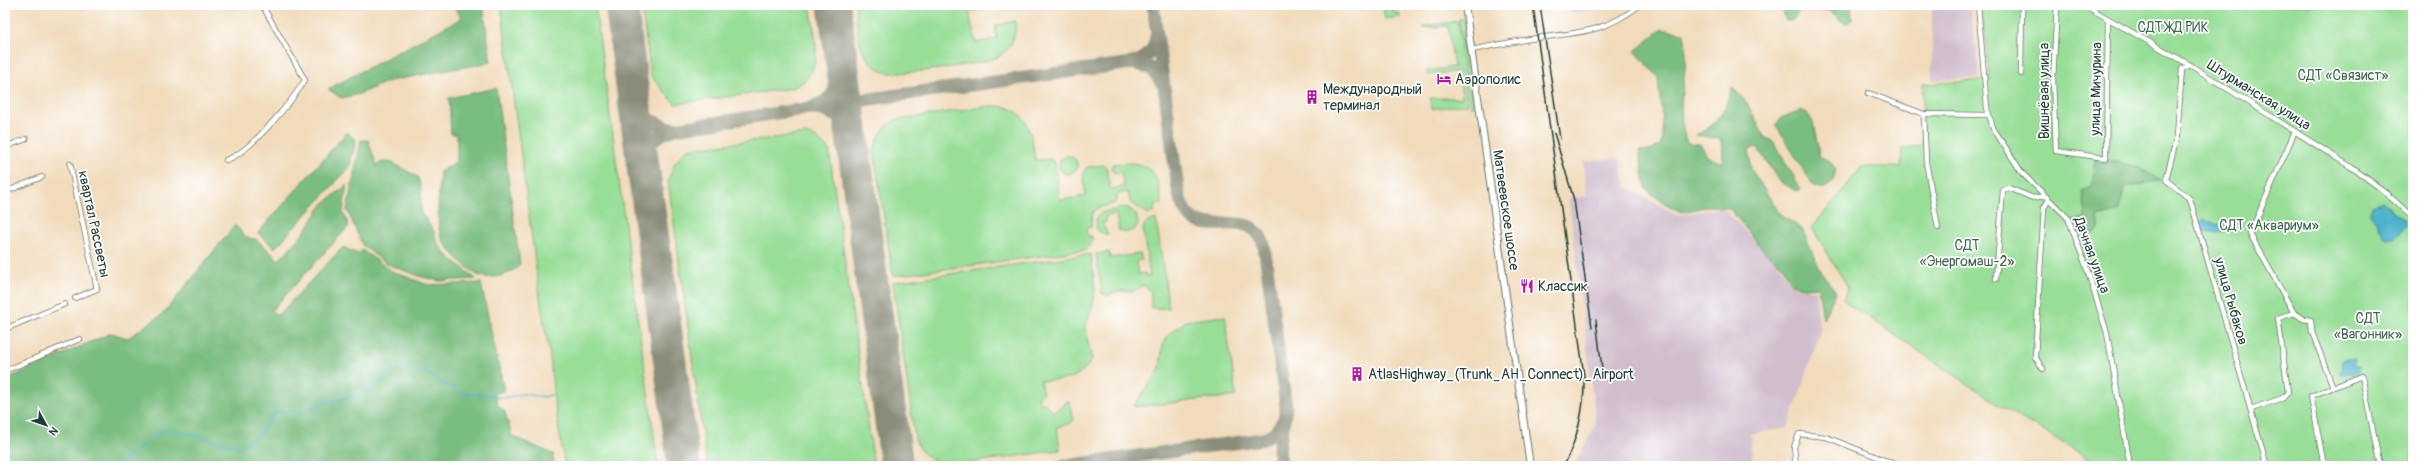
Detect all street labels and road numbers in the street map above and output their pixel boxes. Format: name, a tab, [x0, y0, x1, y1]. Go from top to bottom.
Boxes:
street label: улица Мичурина	[2087, 42, 2105, 137]
street label: Вишнёвая улица	[2036, 43, 2053, 139]
street label: Штурманская улица	[2204, 56, 2314, 134]
street label: Матвеевское шоссе	[1489, 149, 1523, 271]
street label: квартал Рассветы	[74, 169, 114, 279]
street label: Дачная улица	[2070, 214, 2114, 295]
street label: улица Рыбаков	[2210, 254, 2252, 347]

